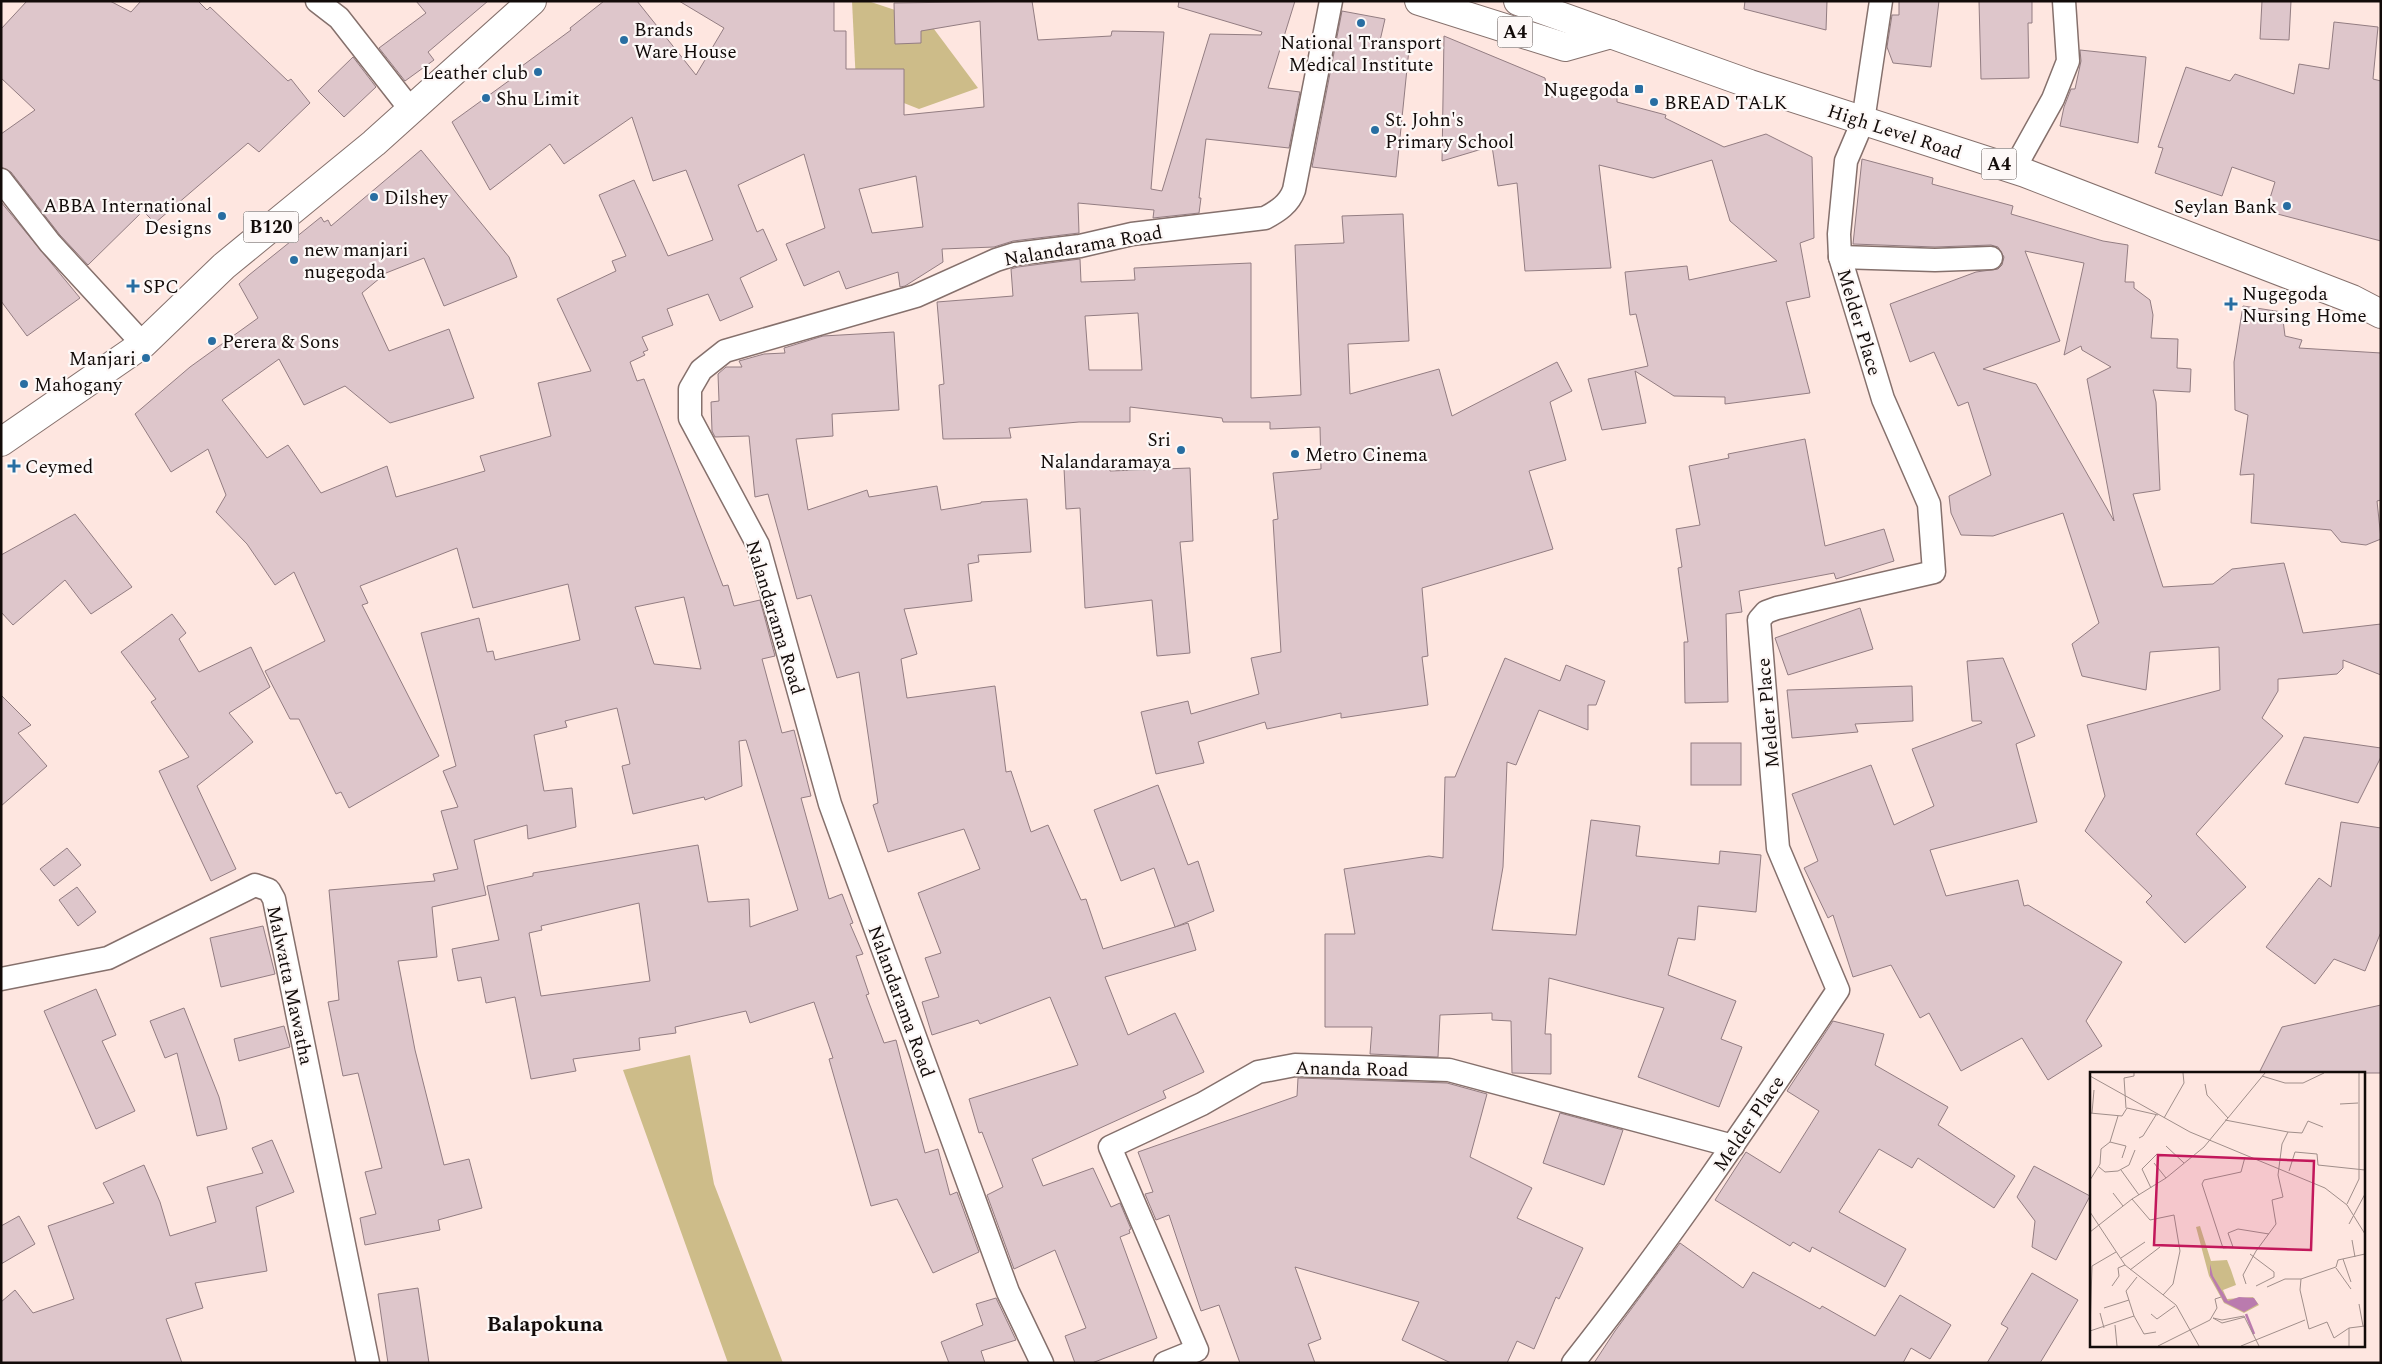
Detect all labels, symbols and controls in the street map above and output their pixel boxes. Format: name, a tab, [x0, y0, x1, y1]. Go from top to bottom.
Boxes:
place label: Brands Ware House	[634, 16, 737, 67]
road number: A4	[1498, 16, 1532, 48]
marker: National Transport Medical Institute	[1355, 17, 1367, 29]
place label: National Transport Medical Institute	[1280, 29, 1442, 80]
marker: Brands Ware House	[618, 34, 630, 46]
place label: Leather club	[422, 59, 528, 88]
marker: Leather club	[532, 66, 544, 78]
place label: Nugegoda	[1543, 76, 1630, 105]
marker: Nugegoda	[1633, 83, 1645, 95]
place label: Shu Limit	[496, 85, 580, 114]
place label: BREAD TALK	[1664, 89, 1787, 118]
marker: Shu Limit	[480, 92, 492, 104]
marker: BREAD TALK	[1648, 96, 1660, 108]
street label: High Level Road	[1823, 97, 1966, 168]
place label: St. John's Primary School	[1385, 106, 1514, 157]
marker: St. John's Primary School	[1369, 124, 1381, 136]
road number: A4	[1982, 148, 2016, 180]
place label: Dilshey	[384, 184, 449, 213]
marker: Dilshey	[368, 191, 380, 203]
place label: ABBA International Designs	[43, 192, 212, 243]
place label: Seylan Bank	[2174, 193, 2277, 222]
marker: Seylan Bank	[2281, 200, 2293, 212]
marker: ABBA International Designs	[216, 210, 228, 222]
road number: B120	[244, 212, 298, 242]
street label: Nalandarama Road	[1002, 218, 1165, 275]
place label: new manjari nugegoda	[304, 236, 409, 287]
marker: new manjari nugegoda	[288, 254, 300, 266]
street label: Melder Place	[1829, 265, 1889, 379]
place label: SPC	[143, 273, 179, 302]
marker: SPC	[127, 280, 139, 292]
place label: Nugegoda Nursing Home	[2242, 280, 2367, 331]
marker: Nugegoda Nursing Home	[2224, 297, 2238, 311]
place label: Perera & Sons	[222, 328, 339, 357]
marker: Perera & Sons	[206, 335, 218, 347]
place label: Manjari	[69, 345, 136, 374]
marker: Manjari	[140, 352, 152, 364]
place label: Mahogany	[34, 371, 123, 400]
marker: Mahogany	[18, 378, 30, 390]
place label: Sri Nalandaramaya	[1040, 426, 1172, 477]
place label: Metro Cinema	[1305, 441, 1428, 470]
marker: Sri Nalandaramaya	[1175, 444, 1187, 456]
marker: Metro Cinema	[1289, 448, 1301, 460]
place label: Ceymed	[25, 453, 93, 482]
marker: Ceymed	[7, 459, 21, 473]
street label: Nalandarama Road	[737, 537, 812, 698]
street label: Melder Place	[1749, 657, 1788, 769]
street label: Malwatta Mawatha	[258, 903, 321, 1068]
street label: Nalandarama Road	[860, 921, 942, 1082]
street label: Ananda Road	[1295, 1054, 1409, 1085]
street label: Melder Place	[1706, 1070, 1792, 1178]
inset map	[2090, 1072, 2364, 1346]
district label: Balapokuna	[487, 1309, 603, 1341]

